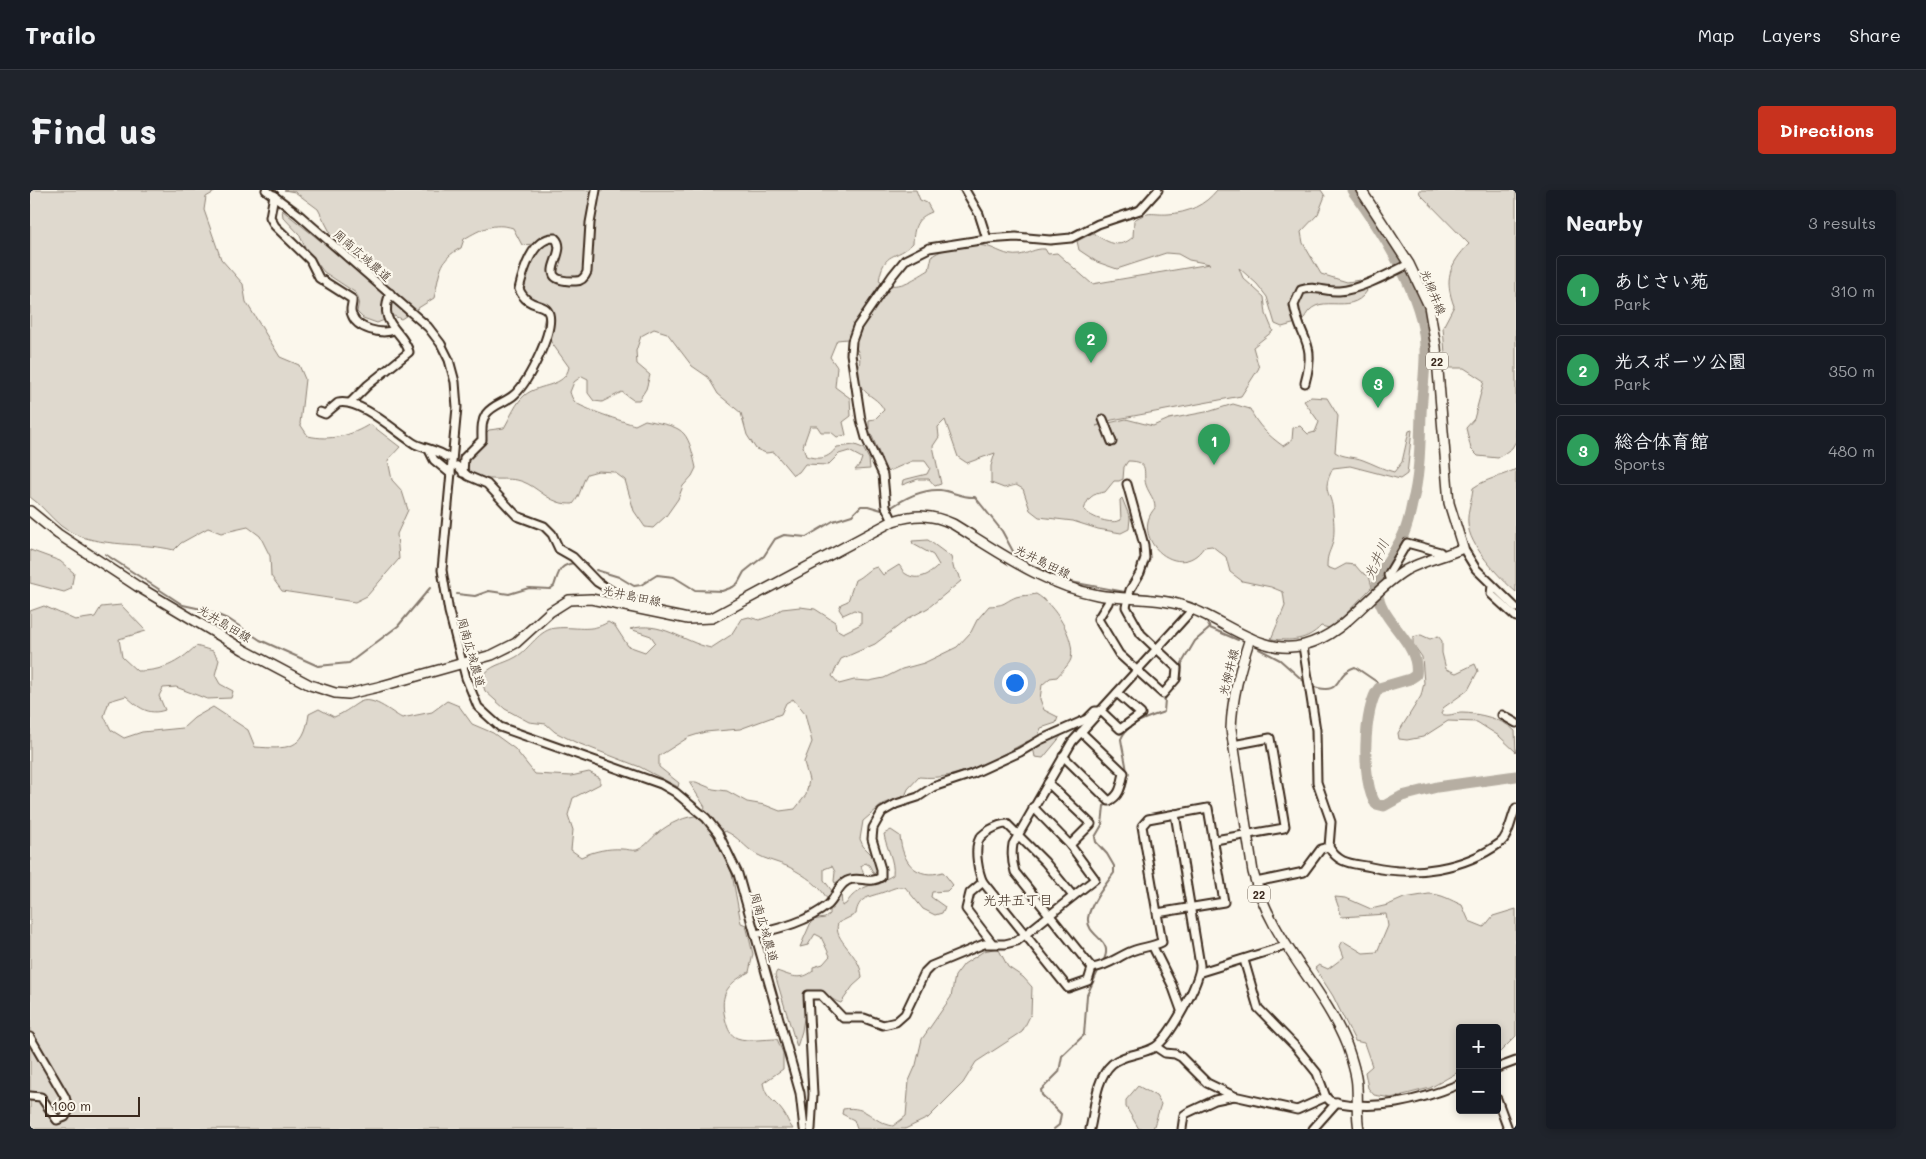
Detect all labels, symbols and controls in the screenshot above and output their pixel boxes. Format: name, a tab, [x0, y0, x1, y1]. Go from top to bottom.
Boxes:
text: Trailo	[25, 19, 96, 50]
text: Map	[1698, 23, 1734, 47]
text: Layers	[1762, 23, 1821, 47]
text: Share	[1849, 23, 1901, 47]
button: Directions	[1758, 106, 1896, 154]
text: Find us	[30, 107, 157, 153]
text: Nearby	[1566, 209, 1643, 236]
text: 3 results	[1808, 212, 1876, 233]
street label: 周南広域農道	[331, 225, 395, 285]
street label: 光柳井線	[1418, 267, 1450, 317]
text: あじさい苑	[1614, 268, 1709, 293]
text: 1	[1579, 280, 1587, 301]
text: 310 m	[1831, 280, 1875, 301]
text: Park	[1614, 293, 1650, 314]
pin: 2	[1075, 322, 1107, 363]
text: 光スポーツ公園	[1614, 348, 1747, 373]
road number: 22	[1426, 352, 1448, 370]
text: 2	[1579, 360, 1587, 381]
text: 350 m	[1829, 360, 1875, 381]
pin: 3	[1362, 367, 1394, 408]
text: Park	[1614, 373, 1650, 394]
pin: 1	[1198, 424, 1230, 465]
text: 総合体育館	[1614, 428, 1709, 453]
text: 3	[1578, 440, 1588, 461]
text: 480 m	[1828, 440, 1875, 461]
text: Sports	[1614, 453, 1665, 474]
water label: 光井川	[1359, 536, 1393, 582]
street label: 光井島田線	[1013, 541, 1073, 581]
street label: 光井島田線	[601, 581, 663, 609]
street label: 光井島田線	[195, 601, 255, 645]
street label: 周南広域農道	[454, 615, 490, 689]
street label: 光柳井線	[1214, 647, 1242, 697]
your location	[1002, 670, 1028, 696]
road number: 22	[1248, 886, 1270, 902]
street label: 周南広域農道	[747, 890, 783, 964]
district label: 光井五丁目	[983, 890, 1053, 909]
map controls	[1456, 1024, 1501, 1114]
button: +	[1456, 1024, 1501, 1069]
button: −	[1456, 1069, 1501, 1114]
scale bar	[45, 1094, 140, 1117]
text: 100 m	[52, 1096, 91, 1115]

